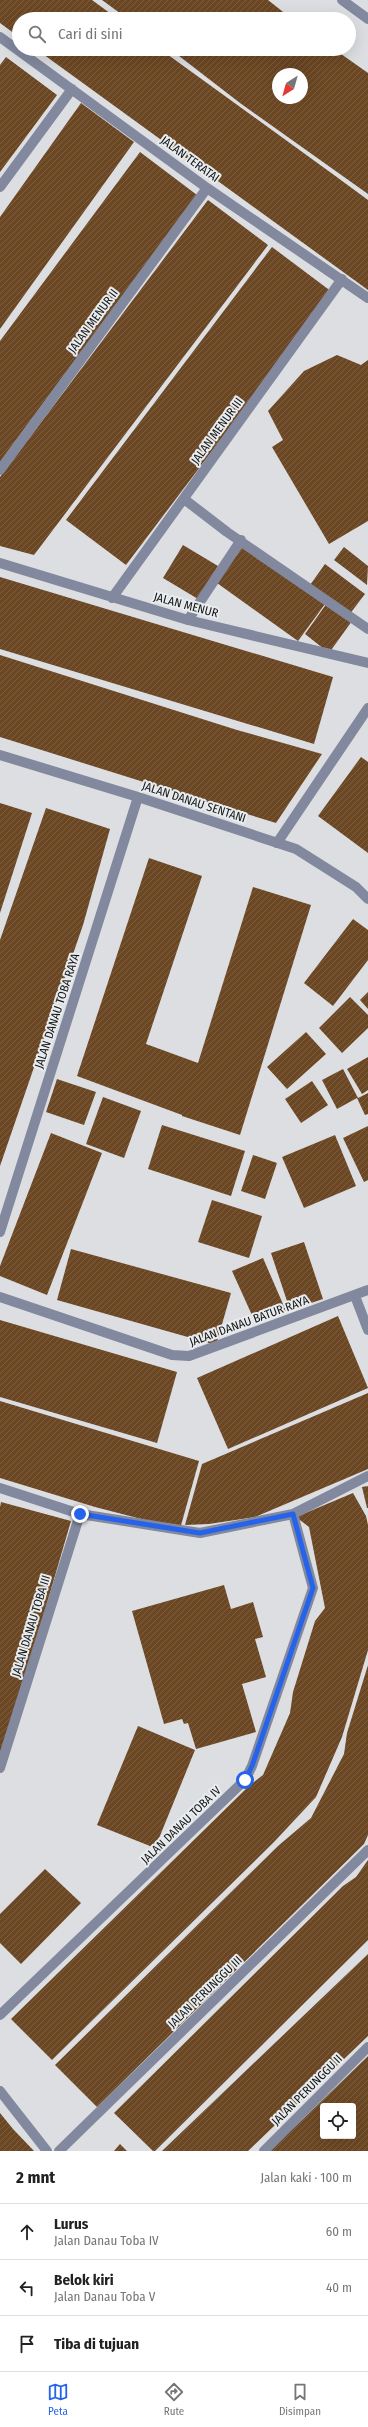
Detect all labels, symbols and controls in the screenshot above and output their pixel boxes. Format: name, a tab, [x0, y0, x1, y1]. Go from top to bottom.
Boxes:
search box	[12, 12, 356, 56]
icon: search	[26, 23, 48, 45]
text: Cari di sini	[58, 25, 123, 43]
north arrow	[272, 68, 308, 104]
street label: JALAN TERATAI	[158, 133, 222, 185]
street label: JALAN MENUR II	[65, 286, 121, 356]
street label: JALAN MENUR III	[188, 395, 246, 467]
street label: JALAN MENUR	[152, 590, 220, 620]
street label: JALAN DANAU SENTANI	[140, 779, 248, 825]
street label: JALAN DANAU TOBA RAYA	[32, 951, 82, 1070]
street label: JALAN DANAU BATUR RAYA	[187, 1293, 311, 1349]
route end	[71, 1505, 89, 1523]
street label: JALAN DANAU TOBA III	[9, 1573, 53, 1679]
route start	[236, 1771, 254, 1789]
street label: JALAN DANAU TOBA IV	[138, 1783, 224, 1867]
street label: JALAN PERUNGGU III	[165, 1953, 245, 2031]
street label: JALAN PERUNGGU II	[269, 2052, 345, 2128]
map controls	[320, 2103, 356, 2139]
button: locate	[320, 2103, 356, 2139]
text: 2 mnt	[16, 2167, 55, 2188]
text: Jalan kaki · 100 m	[260, 2170, 352, 2185]
text: Lurus	[54, 2215, 88, 2233]
icon: ahead	[16, 2221, 38, 2243]
text: 60 m	[326, 2224, 352, 2239]
text: Jalan Danau Toba IV	[54, 2233, 159, 2248]
text: Belok kiri	[54, 2271, 114, 2289]
icon: left	[16, 2277, 38, 2299]
text: 40 m	[326, 2280, 352, 2295]
text: Jalan Danau Toba V	[54, 2289, 155, 2304]
icon: arrive	[16, 2333, 38, 2355]
text: Tiba di tujuan	[54, 2335, 139, 2353]
tab: Peta	[47, 2381, 69, 2418]
tab: Rute	[163, 2381, 185, 2418]
tab: Disimpan	[279, 2381, 321, 2418]

